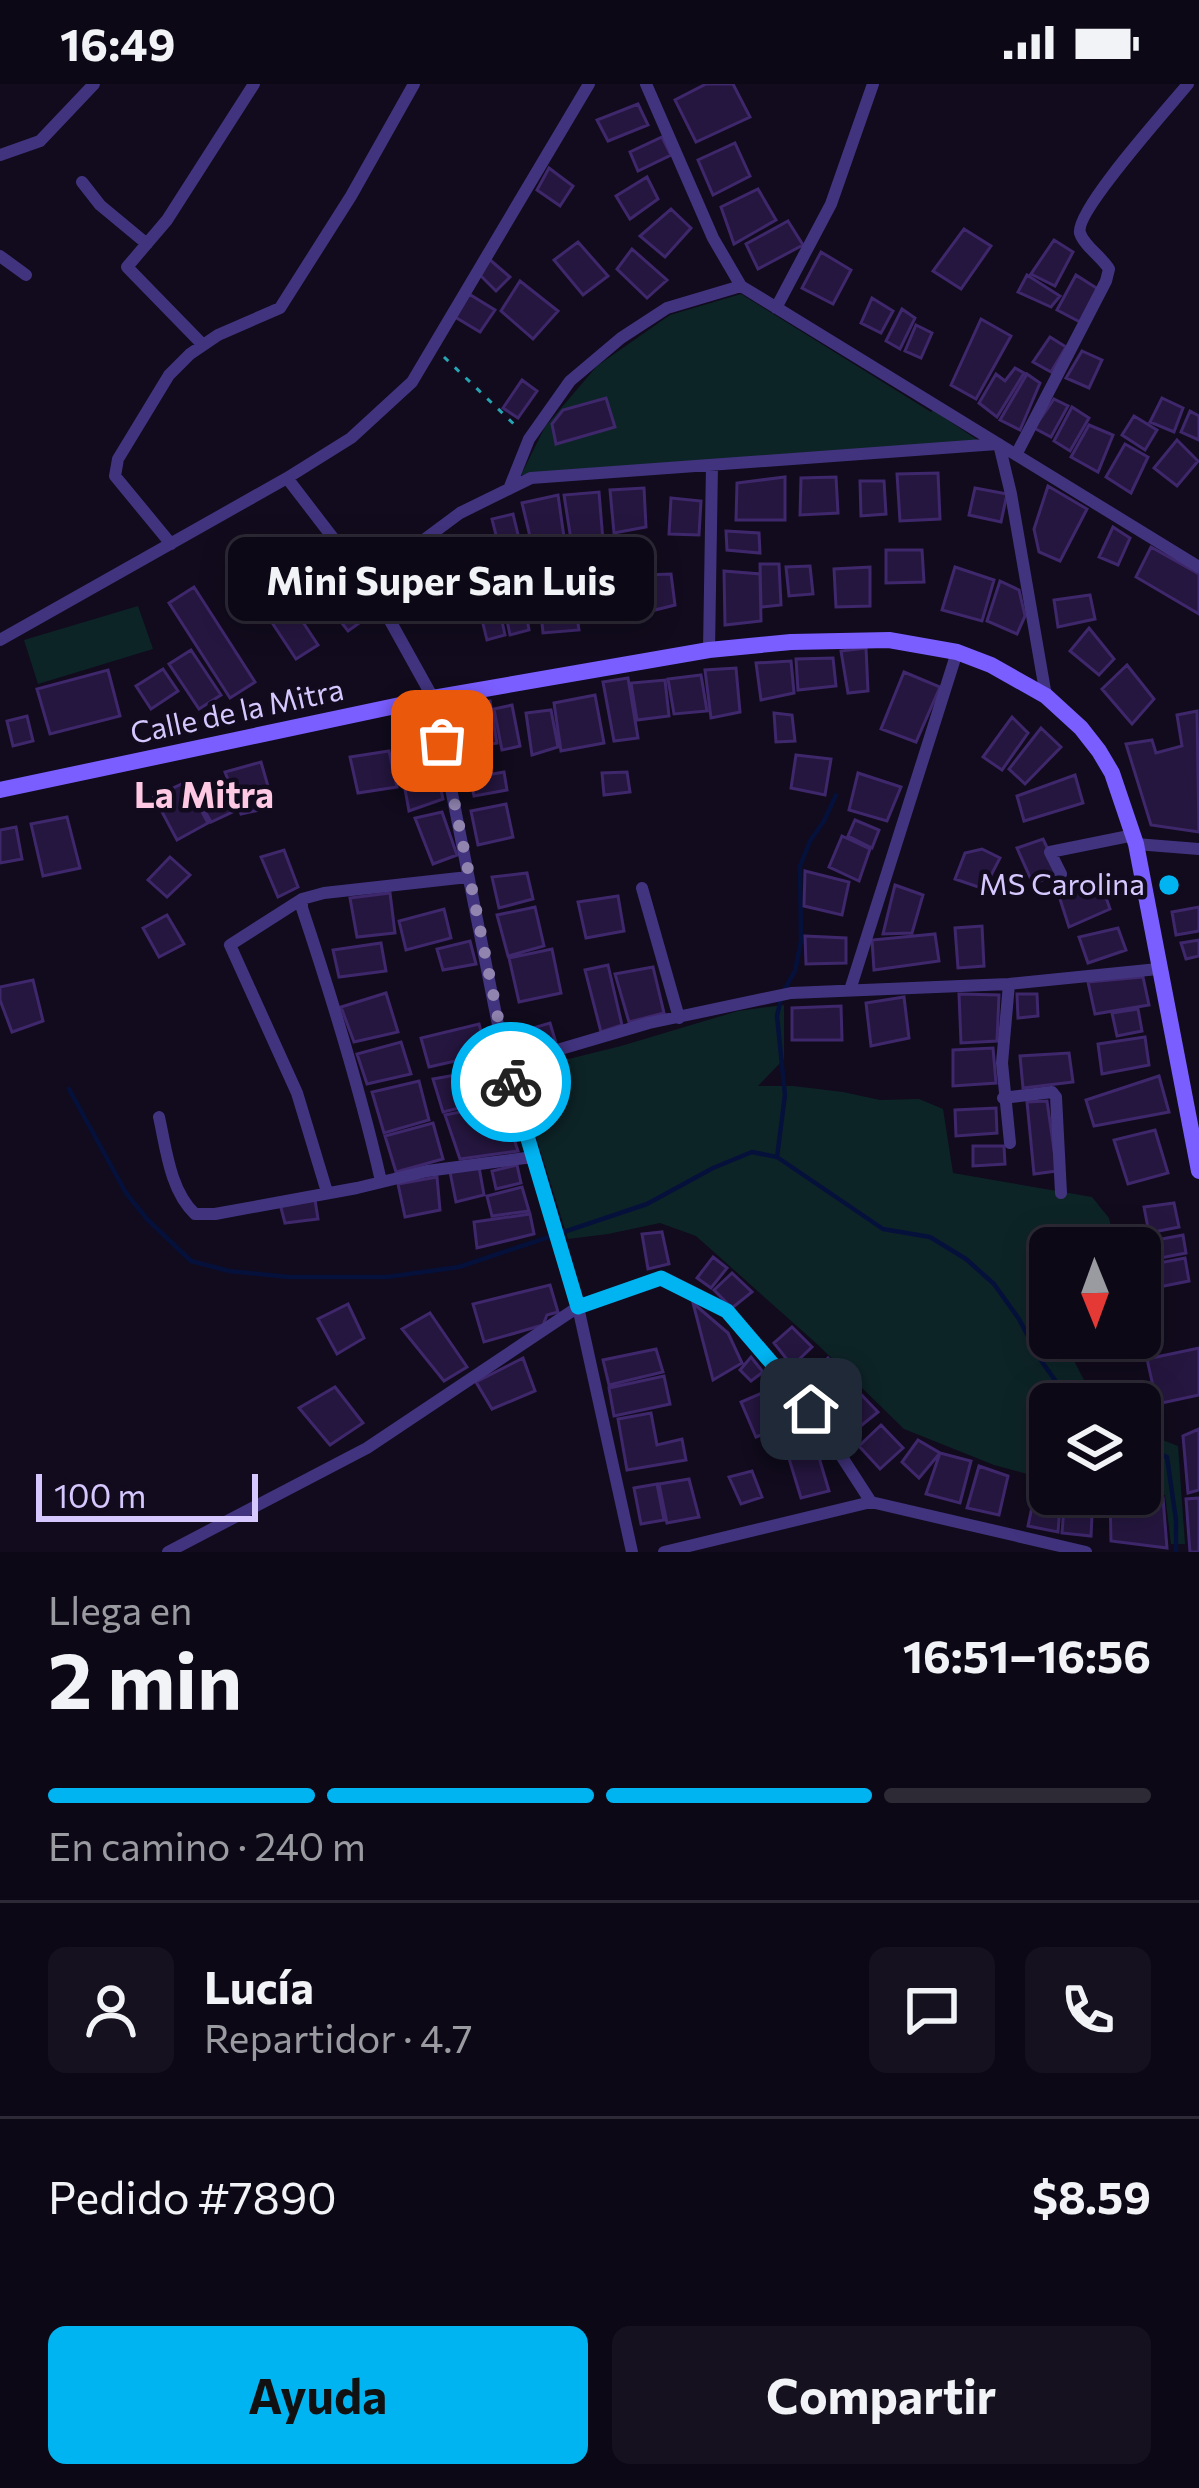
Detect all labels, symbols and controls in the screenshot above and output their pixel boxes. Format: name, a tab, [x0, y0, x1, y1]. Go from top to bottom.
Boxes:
text: 16:49	[60, 15, 175, 70]
callout: Mini Super San Luis	[229, 537, 655, 621]
text: Mini Super San Luis	[266, 555, 616, 603]
street label: Calle de la Mitra	[126, 669, 347, 750]
pin	[391, 690, 493, 792]
icon: bag	[409, 708, 475, 774]
district label: La Mitra	[134, 771, 274, 815]
place label: MS Carolina	[979, 864, 1145, 901]
marker: MS Carolina	[1156, 872, 1182, 898]
courier	[451, 1022, 571, 1142]
icon: bike	[478, 1049, 544, 1115]
north arrow	[1029, 1227, 1161, 1359]
map controls	[1029, 1227, 1161, 1515]
pin	[760, 1358, 862, 1460]
icon: home	[778, 1376, 844, 1442]
button: layers	[1029, 1383, 1161, 1515]
scale bar	[36, 1468, 258, 1521]
text: 100 m	[54, 1474, 146, 1515]
text: Llega en	[48, 1585, 192, 1633]
text: 16:51–16:56	[903, 1627, 1151, 1682]
text: 2 min	[48, 1630, 242, 1725]
text: En camino · 240 m	[48, 1821, 366, 1869]
button: person	[48, 1947, 174, 2073]
button: chat	[869, 1947, 995, 2073]
button: phone	[1025, 1947, 1151, 2073]
text: Lucía	[204, 1958, 314, 2013]
text: Repartidor · 4.7	[204, 2013, 473, 2061]
text: Pedido #7890	[48, 2168, 337, 2223]
text: $8.59	[1032, 2168, 1151, 2223]
button: Ayuda	[48, 2326, 588, 2464]
button: Compartir	[612, 2326, 1151, 2464]

